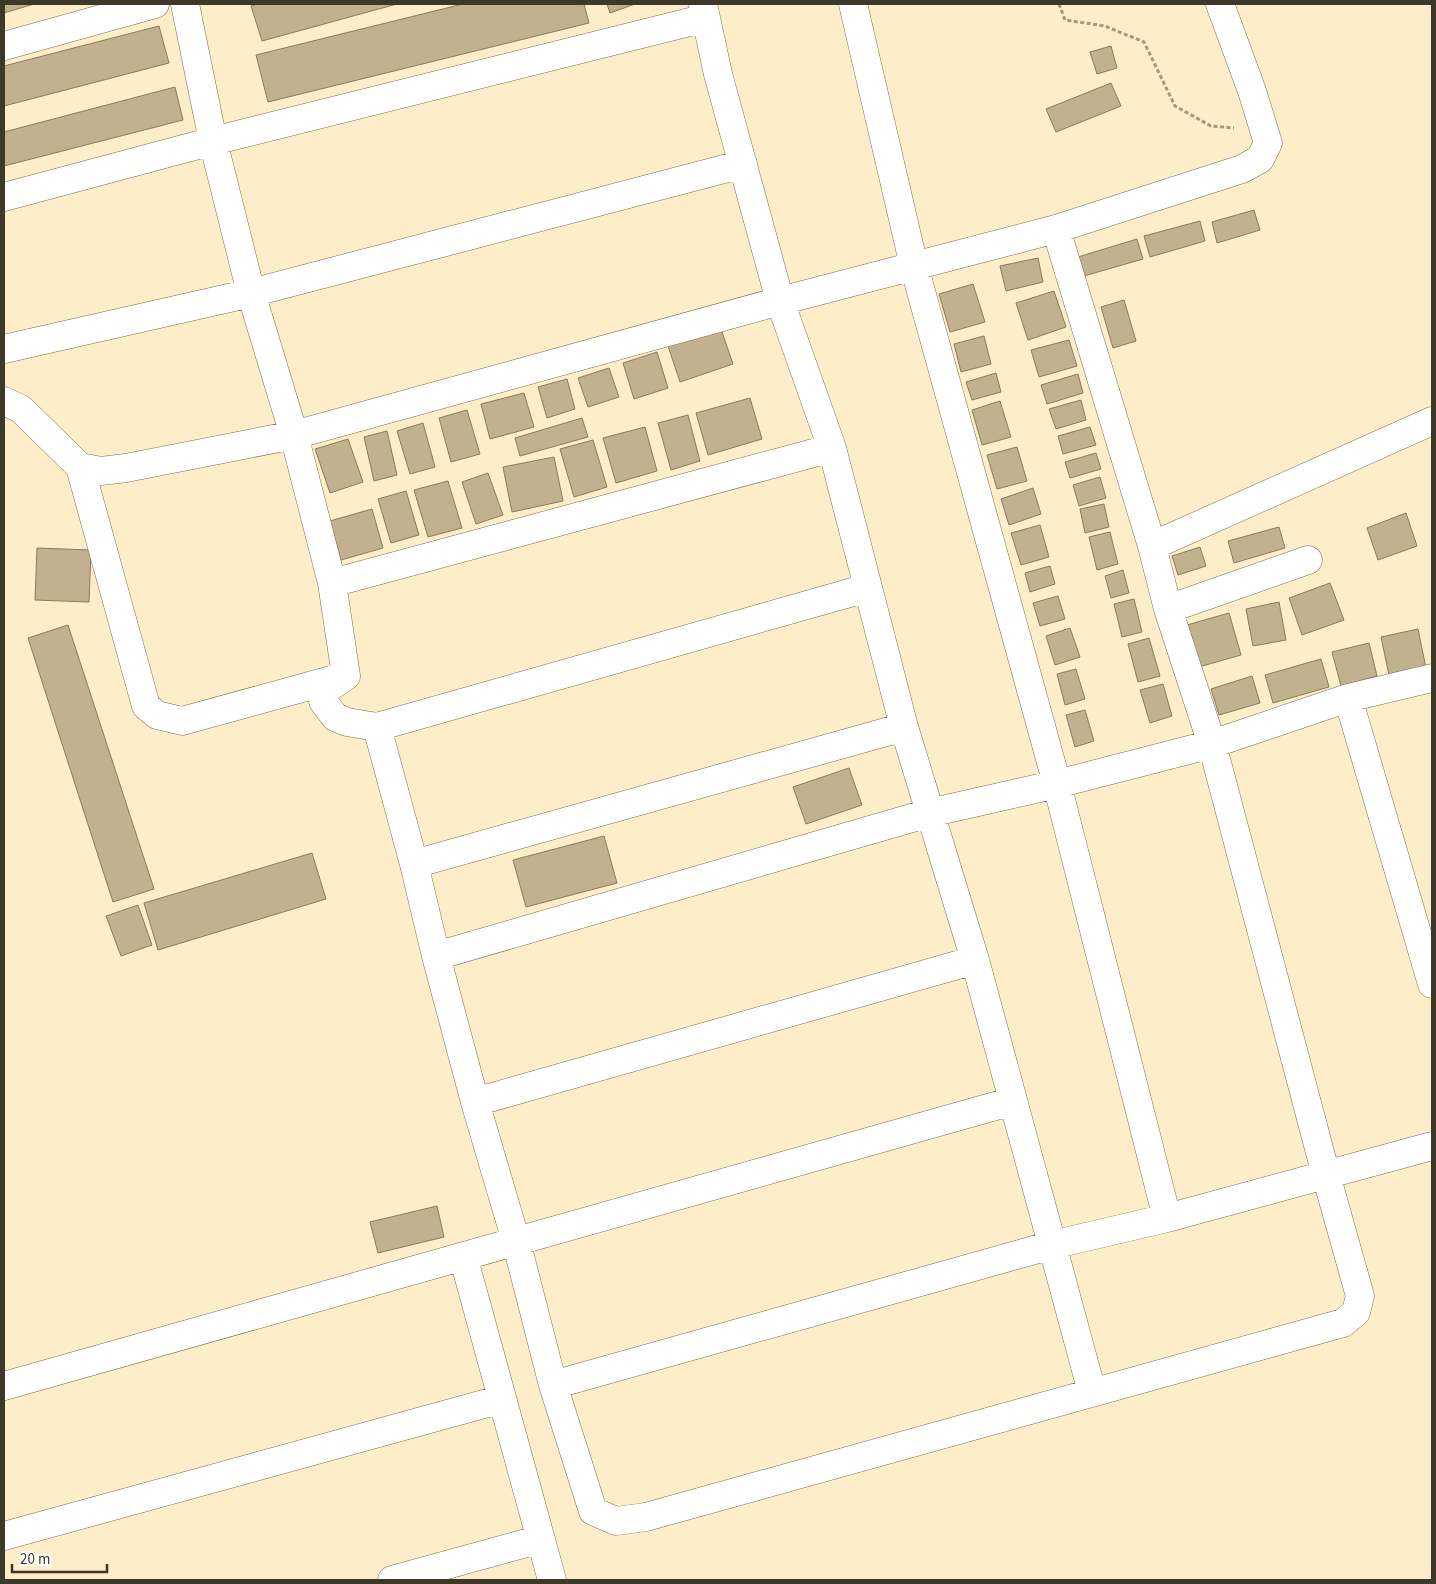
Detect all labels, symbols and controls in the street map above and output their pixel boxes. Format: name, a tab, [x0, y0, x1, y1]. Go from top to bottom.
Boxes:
scale bar	[12, 1542, 108, 1574]
text: 20 m	[20, 1549, 50, 1570]

